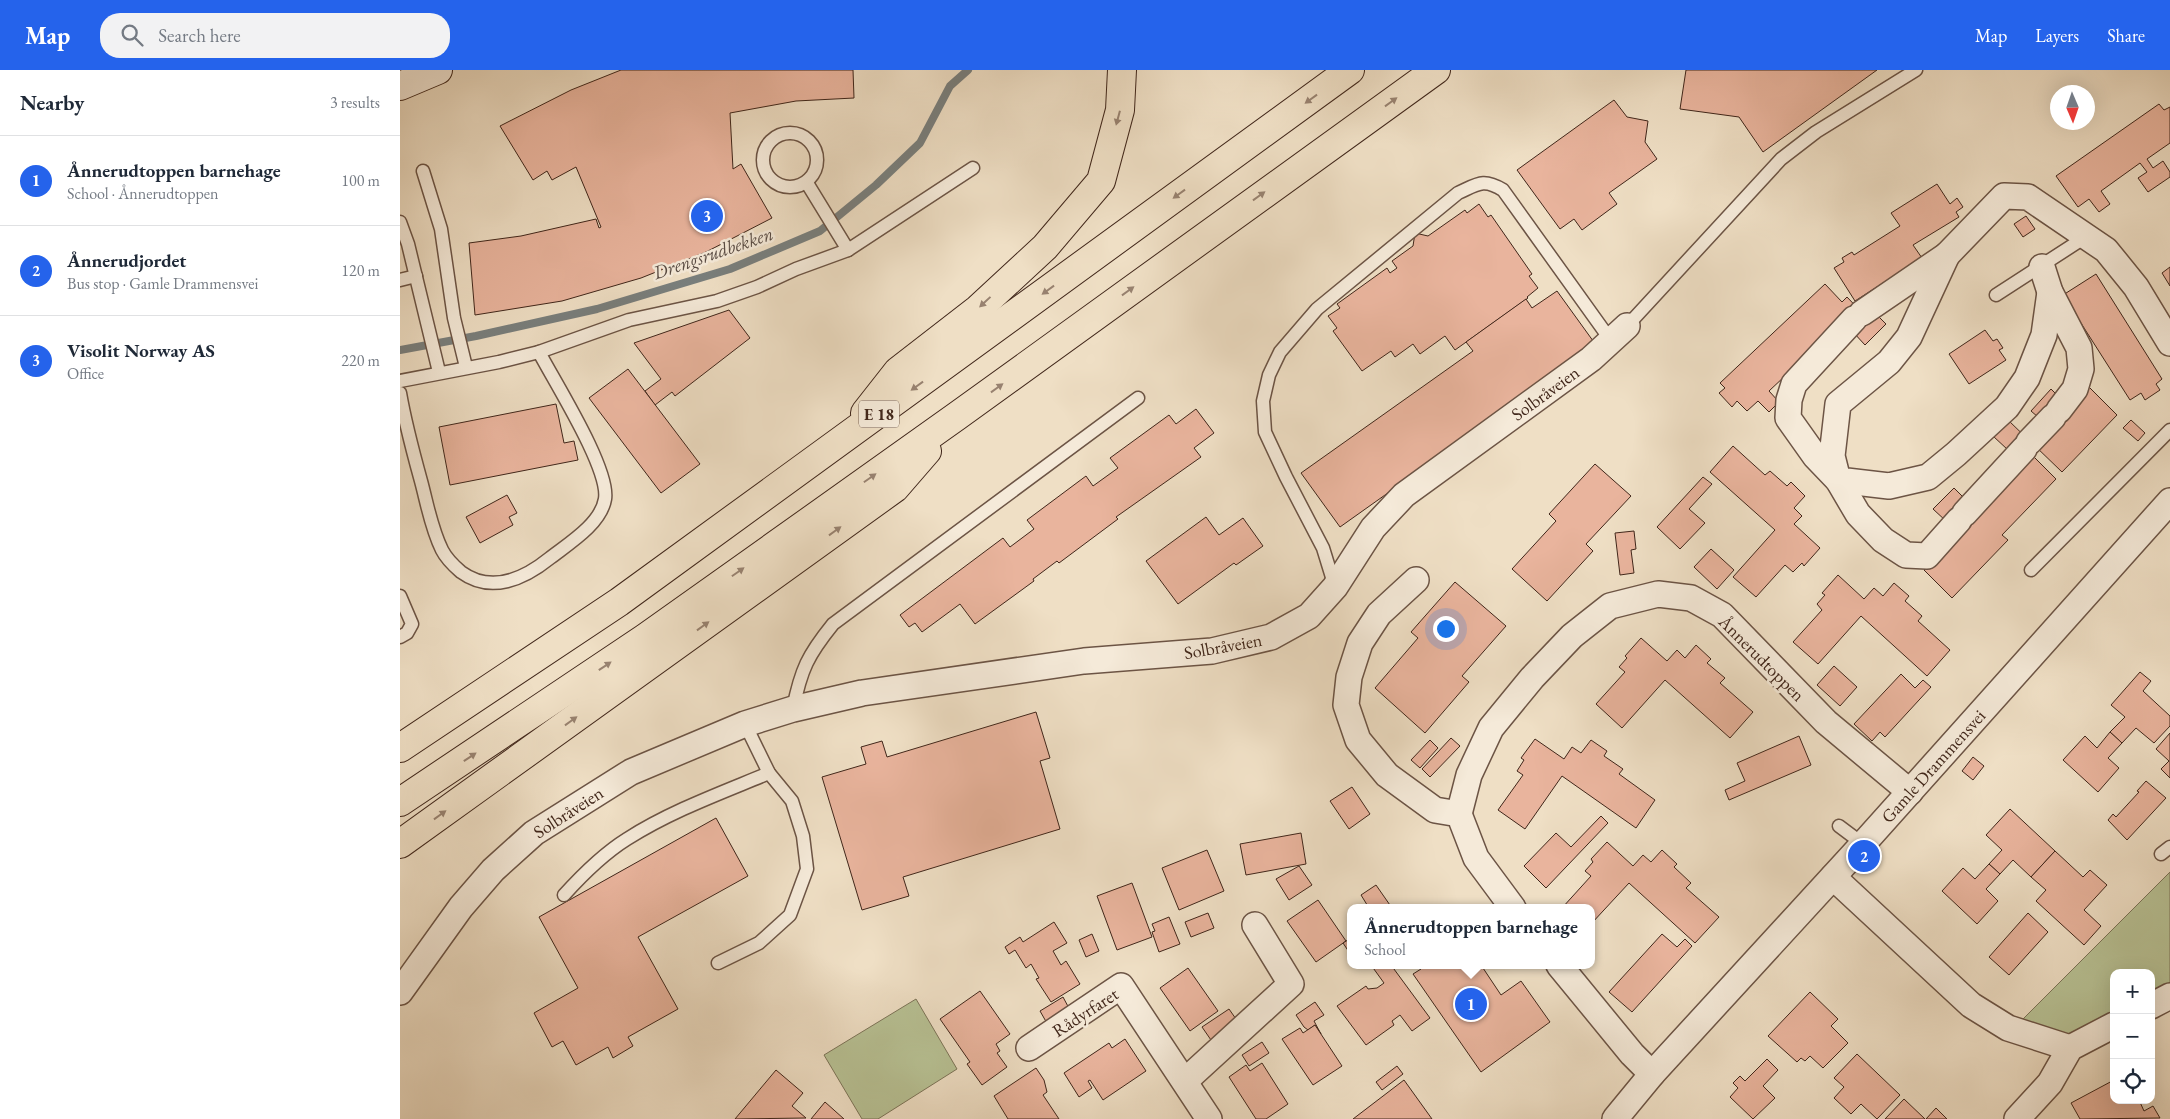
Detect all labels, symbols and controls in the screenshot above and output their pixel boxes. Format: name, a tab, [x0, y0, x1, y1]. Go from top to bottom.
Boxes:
search box	[100, 13, 450, 58]
text: Map	[25, 20, 70, 51]
icon: search	[118, 21, 146, 49]
text: Search here	[158, 23, 241, 48]
text: Map	[1975, 24, 2007, 47]
text: Layers	[2035, 24, 2079, 47]
text: Share	[2107, 24, 2145, 47]
north arrow	[2050, 85, 2095, 130]
text: Nearby	[20, 89, 84, 116]
text: 3 results	[330, 92, 380, 113]
one-way arrow	[1304, 94, 1318, 104]
one-way arrow	[1385, 97, 1398, 107]
one-way arrow	[1114, 111, 1122, 126]
text: Ånnerudtoppen barnehage	[67, 158, 281, 183]
text: 1	[32, 170, 40, 191]
text: 100 m	[341, 170, 380, 191]
text: School · Ånnerudtoppen	[67, 183, 219, 204]
one-way arrow	[1172, 189, 1186, 199]
one-way arrow	[1252, 191, 1266, 201]
pin: 3	[691, 197, 723, 235]
water label: Drengsrudbekken	[649, 221, 776, 286]
text: Ånnerudjordet	[67, 248, 186, 273]
text: 2	[32, 260, 40, 281]
text: 120 m	[341, 260, 380, 281]
text: Bus stop · Gamle Drammensvei	[67, 273, 258, 294]
one-way arrow	[1041, 285, 1055, 295]
one-way arrow	[1121, 286, 1134, 297]
one-way arrow	[980, 296, 992, 308]
text: Visolit Norway AS	[67, 338, 215, 363]
text: 3	[32, 350, 40, 371]
text: 220 m	[341, 350, 380, 371]
street label: Solbråveien	[1506, 360, 1584, 425]
text: Office	[67, 363, 104, 384]
one-way arrow	[910, 381, 924, 391]
one-way arrow	[990, 382, 1003, 393]
road number: E 18	[859, 400, 899, 428]
one-way arrow	[863, 473, 877, 483]
one-way arrow	[828, 526, 842, 536]
one-way arrow	[731, 567, 745, 577]
street label: Ånnerudtoppen	[1713, 609, 1810, 706]
your location	[1433, 616, 1459, 642]
one-way arrow	[696, 620, 709, 631]
street label: Solbråveien	[1182, 628, 1264, 664]
one-way arrow	[598, 661, 611, 670]
street label: Gamle Drammensvei	[1876, 704, 1991, 828]
one-way arrow	[565, 716, 578, 726]
one-way arrow	[463, 752, 477, 762]
street label: Solbråveien	[529, 781, 608, 843]
one-way arrow	[433, 811, 446, 821]
pin: 2	[1848, 837, 1880, 875]
popup	[1347, 904, 1595, 969]
text: Ånnerudtoppen barnehage	[1364, 914, 1578, 939]
text: School	[1364, 939, 1406, 960]
map controls	[2110, 969, 2155, 1104]
button: +	[2110, 969, 2155, 1014]
street label: Rådyrfaret	[1048, 982, 1123, 1042]
pin: 1	[1455, 985, 1487, 1023]
button: −	[2110, 1014, 2155, 1059]
button: locate	[2110, 1059, 2155, 1104]

